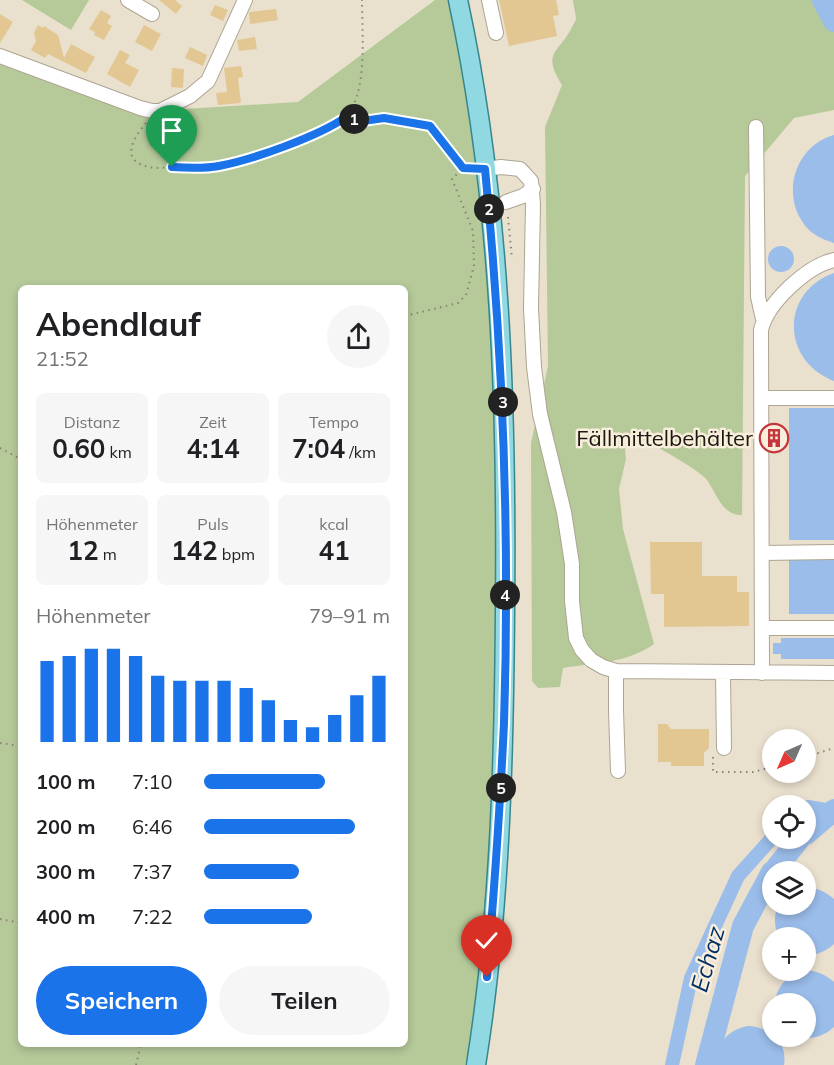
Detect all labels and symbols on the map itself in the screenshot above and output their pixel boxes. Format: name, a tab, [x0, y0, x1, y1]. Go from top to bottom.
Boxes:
pin: 1	[339, 104, 369, 134]
pin	[146, 105, 197, 167]
pin: 2	[474, 194, 504, 224]
pin: 3	[488, 387, 518, 417]
building icon: Fällmittelbehälter	[758, 422, 790, 454]
place label: Fällmittelbehälter	[576, 424, 753, 452]
pin: 4	[490, 580, 520, 610]
north arrow	[762, 729, 816, 783]
pin: 5	[486, 773, 516, 803]
pin	[461, 915, 512, 977]
water label: Echaz	[683, 922, 731, 995]

